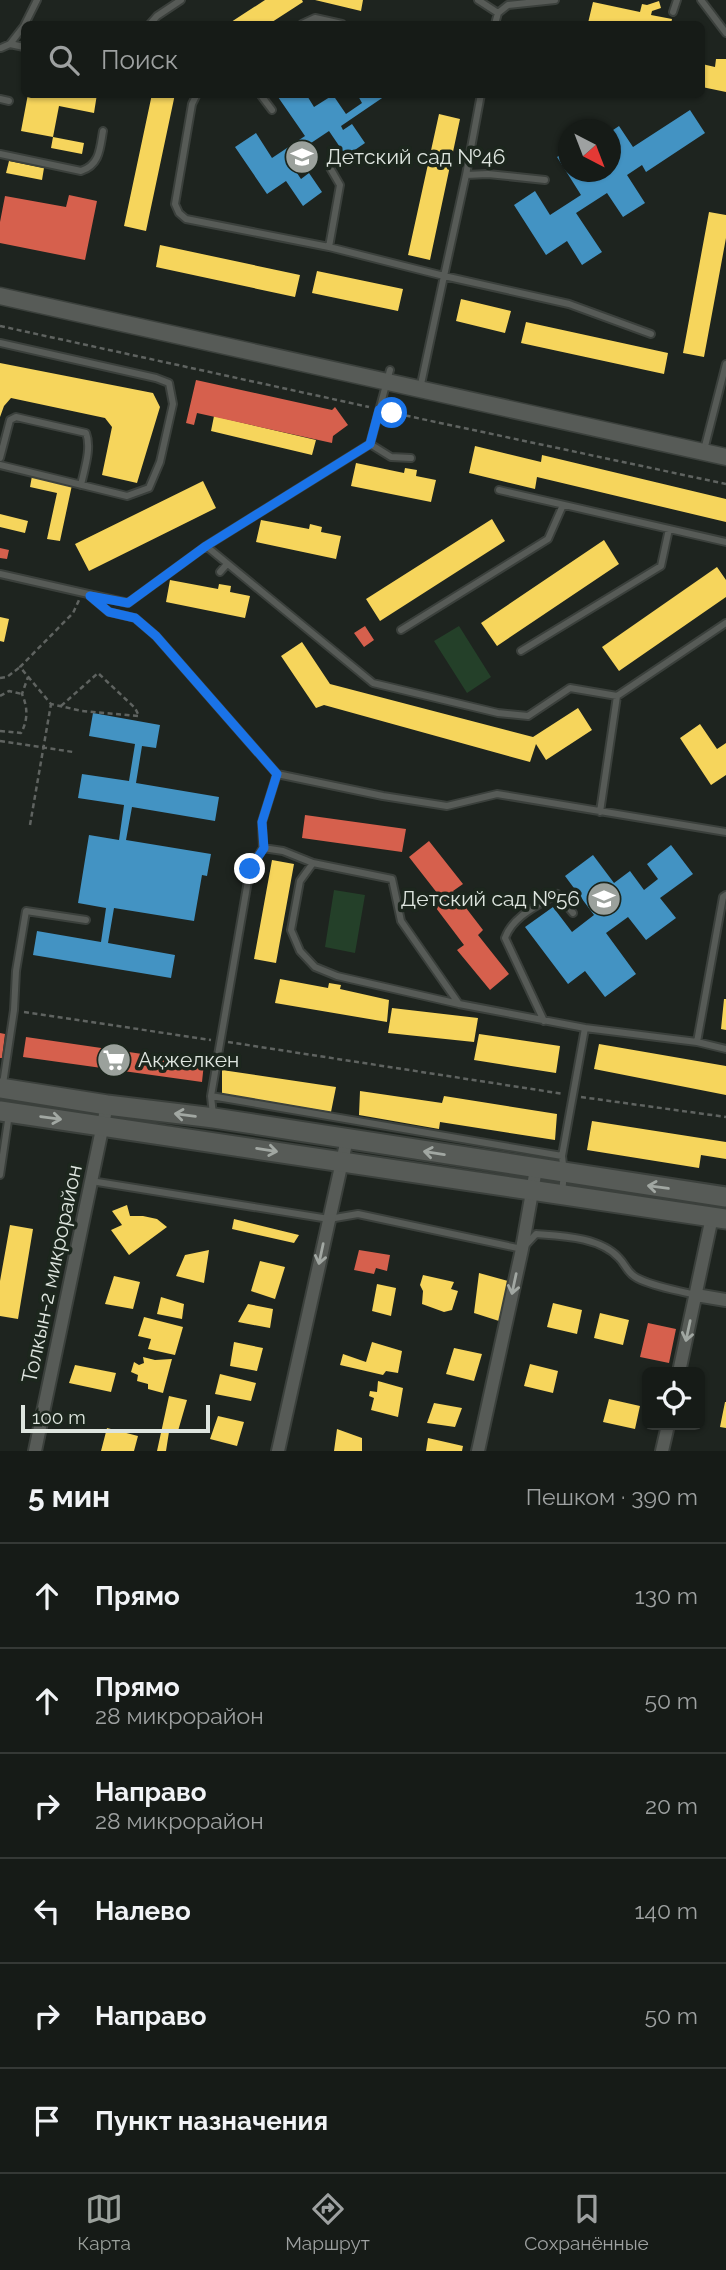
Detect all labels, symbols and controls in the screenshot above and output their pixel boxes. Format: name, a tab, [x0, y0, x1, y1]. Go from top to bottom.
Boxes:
search box	[21, 21, 705, 98]
icon: search	[45, 41, 83, 79]
text: Поиск	[101, 45, 178, 75]
north arrow	[558, 119, 621, 182]
school or university icon: Детский сад №46	[283, 138, 321, 176]
place label: Детский сад №46	[326, 144, 505, 169]
route start	[376, 397, 407, 428]
route end	[234, 853, 265, 884]
school or university icon: Детский сад №56	[585, 880, 623, 918]
place label: Детский сад №56	[401, 886, 580, 911]
supermarket icon: Ақжелкен	[95, 1041, 133, 1079]
place label: Ақжелкен	[138, 1047, 239, 1072]
one-way arrow	[174, 1108, 196, 1121]
one-way arrow	[39, 1112, 62, 1125]
one-way arrow	[255, 1144, 278, 1157]
one-way arrow	[423, 1146, 445, 1159]
street label: Толкын-2 микрорайон	[16, 1162, 87, 1385]
one-way arrow	[648, 1180, 670, 1193]
one-way arrow	[314, 1242, 328, 1265]
one-way arrow	[507, 1272, 521, 1295]
one-way arrow	[681, 1319, 694, 1342]
map controls	[642, 1367, 705, 1430]
button: locate	[642, 1367, 705, 1430]
scale bar	[21, 1402, 210, 1434]
text: 100 m	[32, 1406, 86, 1428]
text: 5 мин	[28, 1479, 110, 1514]
text: Пешком · 390 m	[526, 1483, 698, 1510]
icon: ahead	[28, 1577, 66, 1615]
text: Прямо	[95, 1581, 180, 1611]
text: 130 m	[635, 1582, 698, 1609]
text: Прямо	[95, 1672, 180, 1702]
icon: ahead	[28, 1682, 66, 1720]
text: 50 m	[644, 1687, 698, 1714]
text: 28 микрорайон	[95, 1702, 264, 1729]
text: Направо	[95, 1777, 206, 1807]
icon: right	[28, 1787, 66, 1825]
text: 20 m	[645, 1792, 698, 1819]
text: 28 микрорайон	[95, 1807, 264, 1834]
icon: left	[28, 1892, 66, 1930]
text: Налево	[95, 1896, 191, 1926]
text: 140 m	[635, 1897, 698, 1924]
icon: right	[28, 1997, 66, 2035]
text: Направо	[95, 2001, 206, 2031]
text: 50 m	[644, 2002, 698, 2029]
icon: arrive	[28, 2102, 66, 2140]
text: Пункт назначения	[95, 2106, 328, 2136]
tab: Карта	[77, 2190, 131, 2254]
tab: Маршрут	[285, 2190, 370, 2254]
tab: Сохранённые	[524, 2190, 649, 2254]

